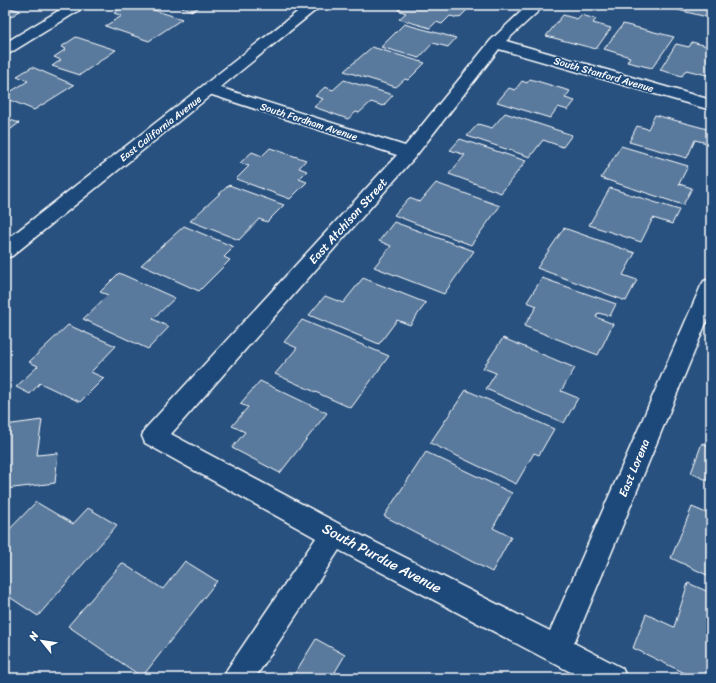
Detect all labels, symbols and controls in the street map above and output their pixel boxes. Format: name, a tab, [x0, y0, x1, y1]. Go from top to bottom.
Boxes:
street label: South Stanford Avenue	[552, 52, 656, 98]
street label: East California Avenue	[116, 91, 206, 167]
street label: South Fordham Avenue	[258, 98, 360, 146]
street label: East Atchison Street	[303, 173, 393, 269]
street label: East Lorena	[612, 435, 656, 501]
street label: South Purdue Avenue	[317, 516, 446, 601]
north arrow	[22, 621, 62, 661]
text: N	[23, 628, 44, 645]

